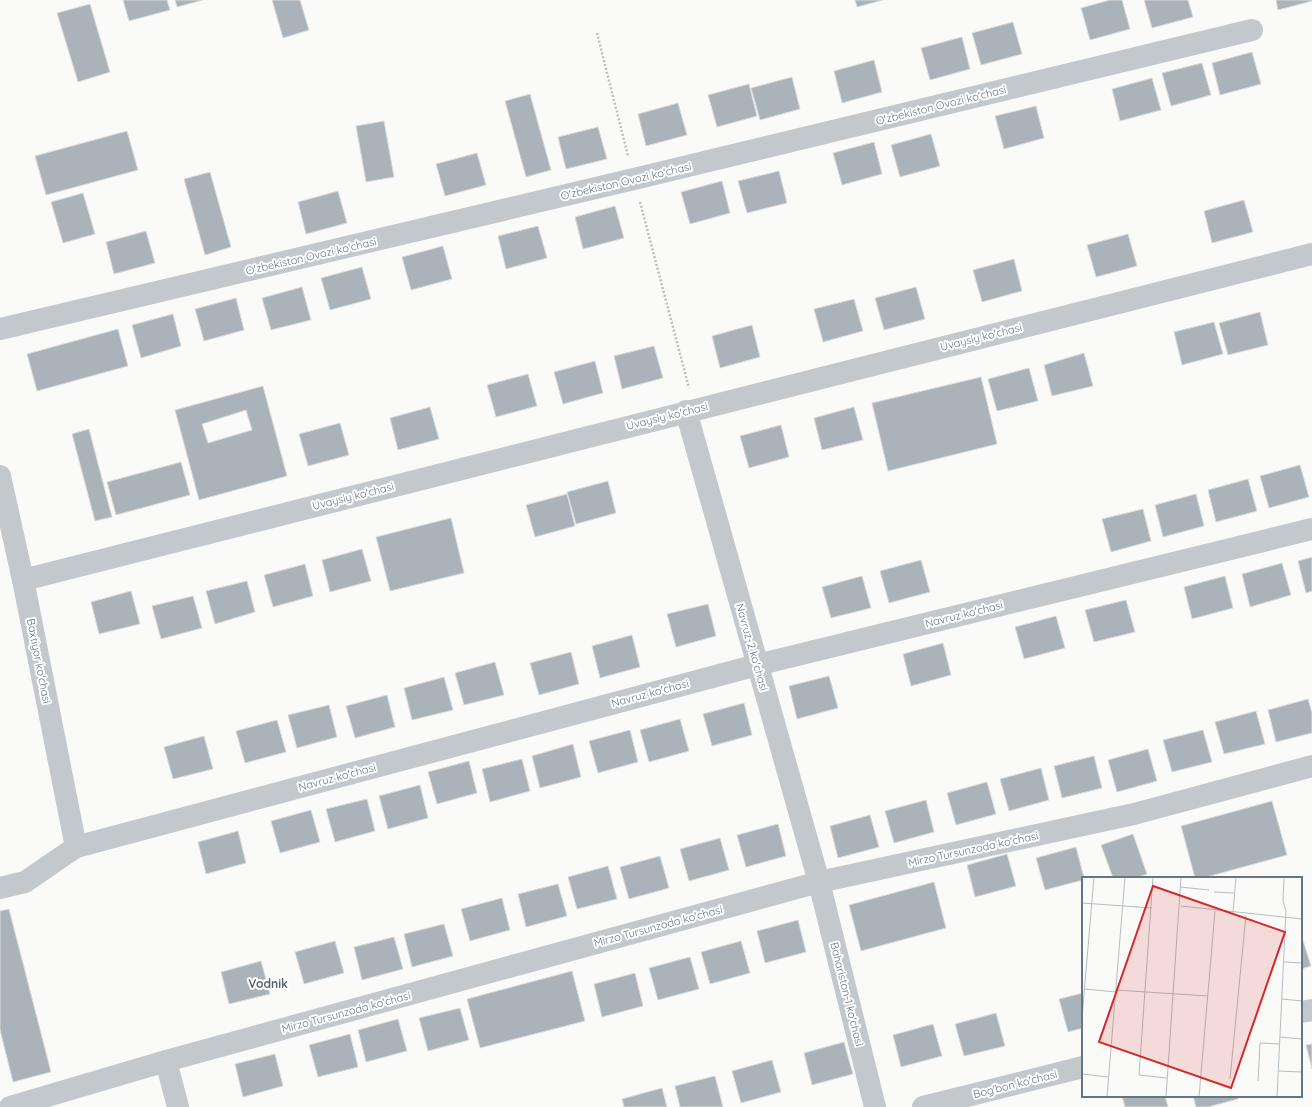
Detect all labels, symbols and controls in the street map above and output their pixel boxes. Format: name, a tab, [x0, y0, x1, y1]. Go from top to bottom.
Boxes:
street label: O'zbekiston Ovozi ko'chasi	[874, 82, 1008, 128]
street label: O'zbekiston Ovozi ko'chasi	[559, 159, 693, 203]
street label: O'zbekiston Ovozi ko'chasi	[244, 234, 378, 278]
street label: Uvaysiy ko'chasi	[939, 320, 1023, 354]
street label: Uvaysiy ko'chasi	[625, 399, 709, 433]
street label: Uvaysiy ko'chasi	[311, 479, 395, 513]
street label: Navruz ko'chasi	[924, 598, 1004, 630]
street label: Navruz-2 ko'chasi	[733, 602, 771, 692]
street label: Baxtiyor ko'chasi	[24, 617, 54, 705]
street label: Navruz ko'chasi	[610, 676, 690, 710]
street label: Navruz ko'chasi	[297, 760, 377, 794]
street label: Mirzo Tursunzoda ko'chasi	[907, 828, 1039, 870]
inset map	[1082, 877, 1302, 1097]
street label: Mirzo Tursunzoda ko'chasi	[592, 902, 724, 950]
street label: Bahariston-1 ko'chasi	[827, 941, 867, 1047]
district label: Vodnik	[248, 976, 288, 991]
street label: Mirzo Tursunzoda ko'chasi	[280, 988, 412, 1036]
street label: Bog'bon ko'chasi	[972, 1067, 1058, 1101]

